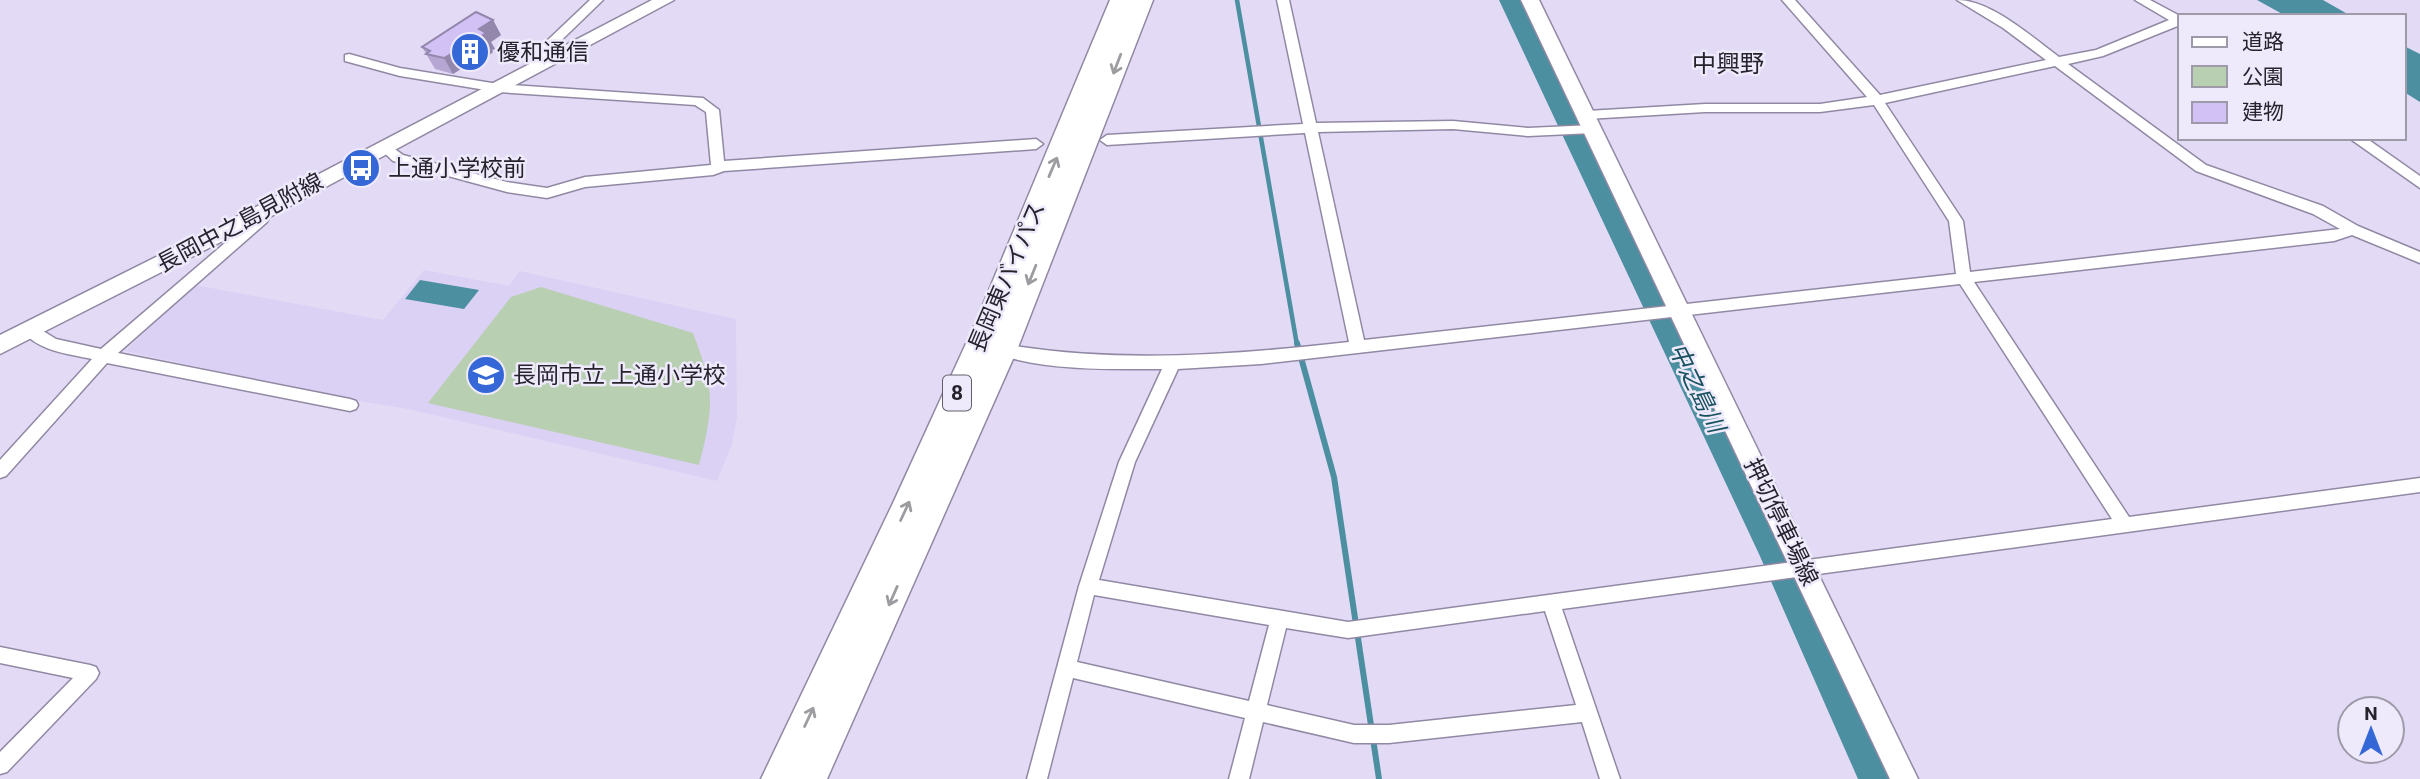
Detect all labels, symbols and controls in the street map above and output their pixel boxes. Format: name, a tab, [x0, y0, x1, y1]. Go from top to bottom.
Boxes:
legend	[2178, 14, 2406, 140]
text: 道路	[2242, 30, 2284, 54]
building icon: 優和通信	[449, 31, 491, 73]
place label: 優和通信	[497, 39, 589, 66]
district label: 中興野	[1692, 50, 1764, 78]
one-way arrow	[1110, 52, 1123, 74]
text: 公園	[2242, 65, 2284, 89]
text: 建物	[2242, 100, 2284, 124]
bus stop icon: 上通小学校前	[340, 147, 382, 189]
place label: 上通小学校前	[388, 155, 526, 182]
one-way arrow	[1047, 157, 1060, 179]
street label: 長岡中之島見附線	[152, 168, 328, 278]
street label: 長岡東バイパス	[963, 198, 1051, 356]
one-way arrow	[1025, 263, 1038, 285]
water label: 中之島川	[1663, 339, 1732, 440]
school or university icon: 長岡市立 上通小学校	[465, 354, 507, 396]
place label: 長岡市立 上通小学校	[513, 362, 726, 389]
road number: 8	[943, 376, 971, 410]
street label: 押切停車場線	[1739, 454, 1823, 590]
one-way arrow	[899, 501, 912, 522]
one-way arrow	[886, 585, 899, 606]
north arrow	[2336, 695, 2406, 765]
text: N	[2364, 702, 2378, 725]
one-way arrow	[803, 707, 816, 728]

